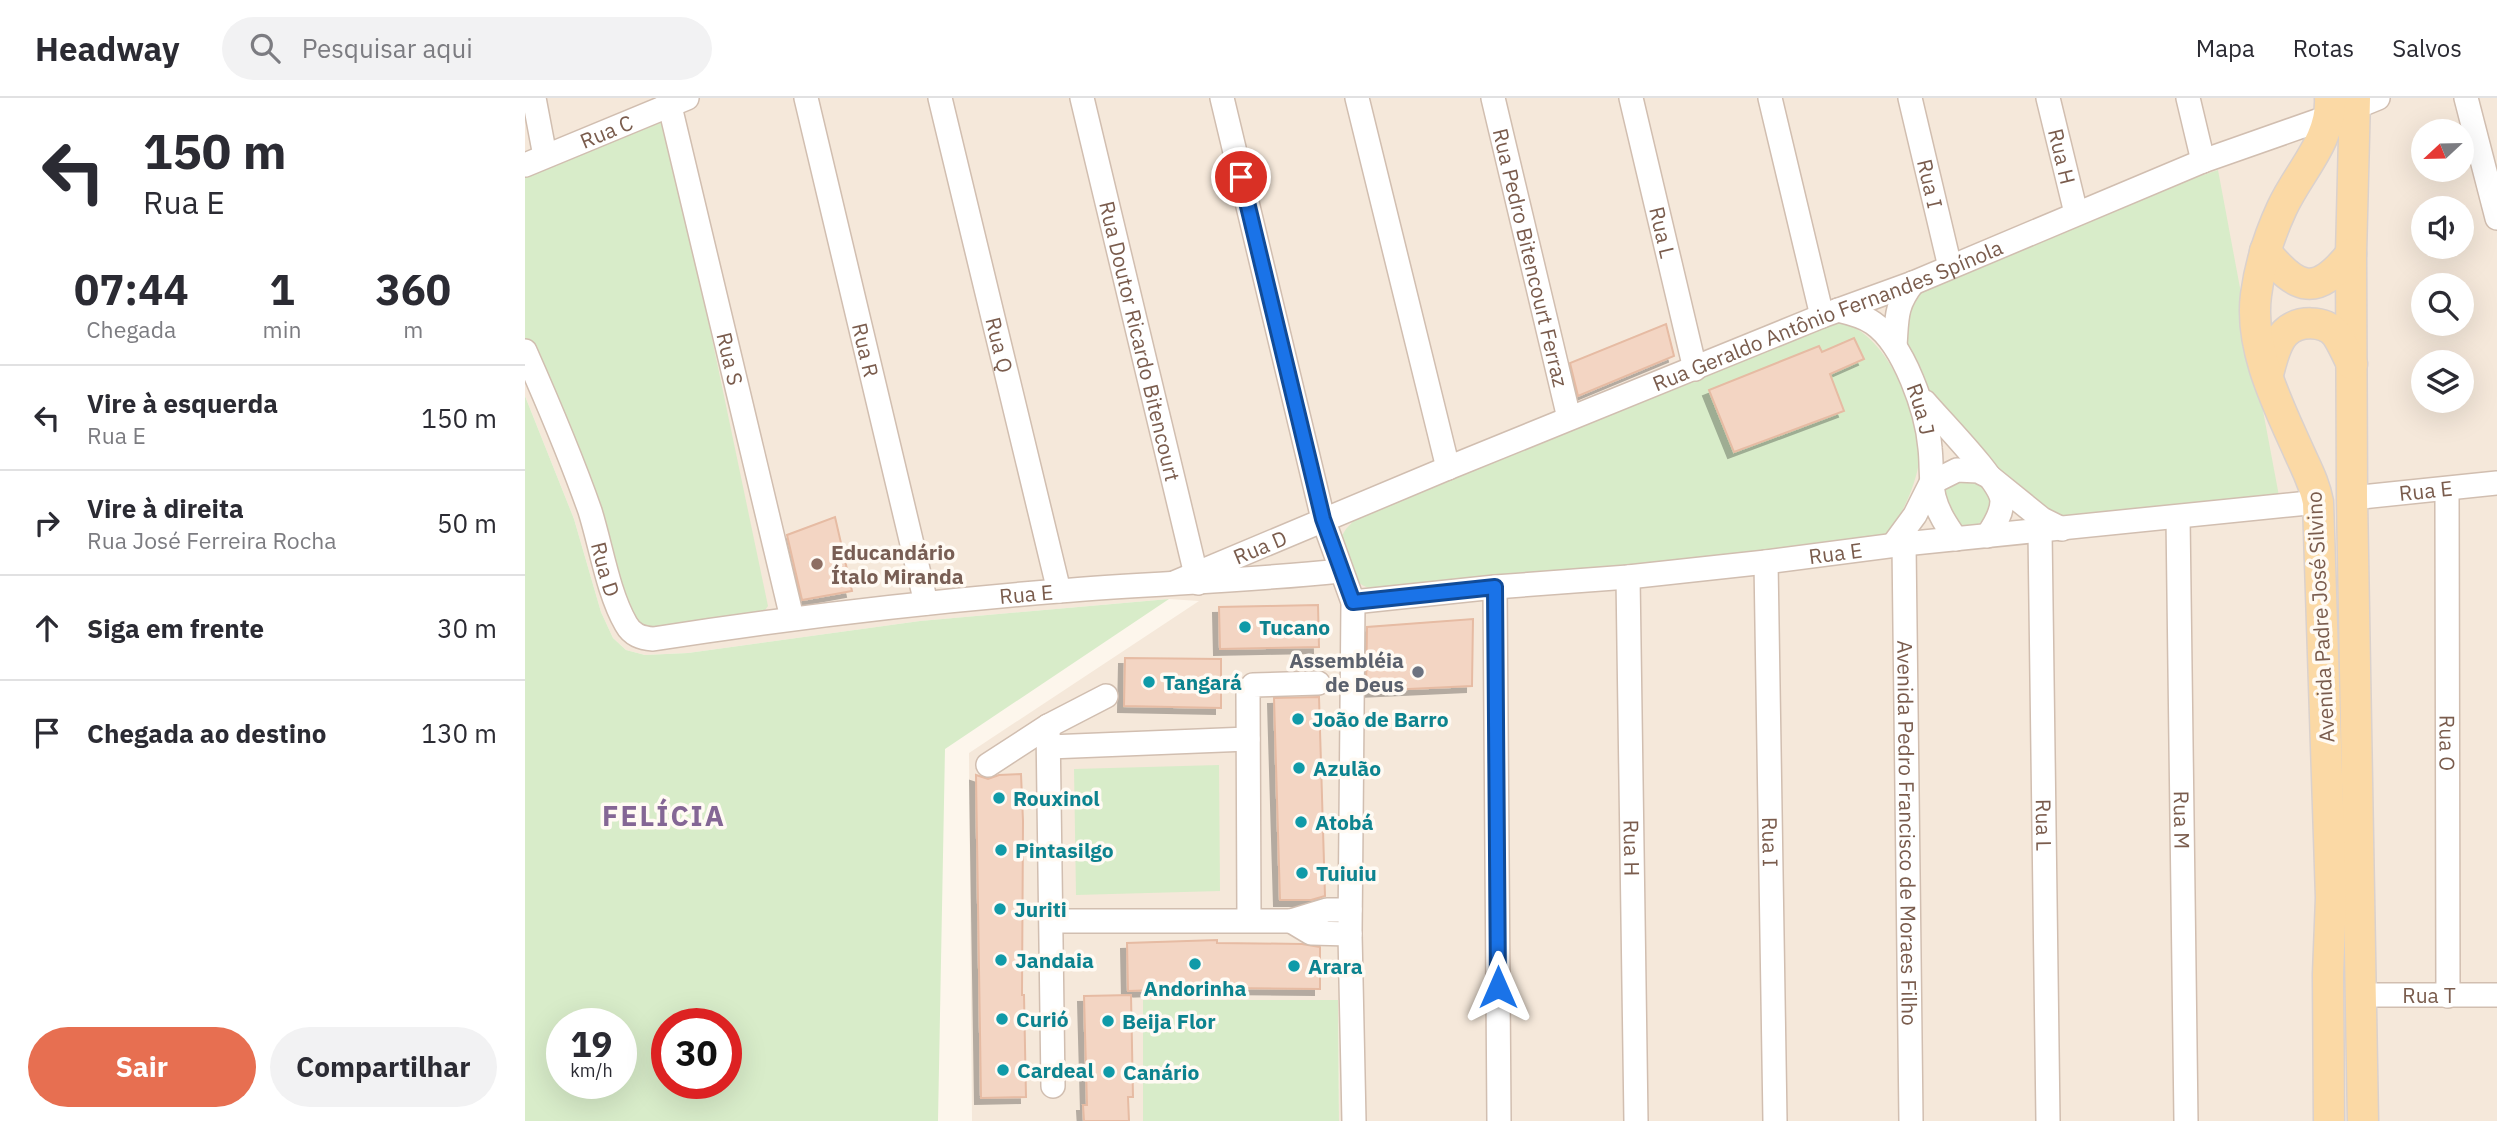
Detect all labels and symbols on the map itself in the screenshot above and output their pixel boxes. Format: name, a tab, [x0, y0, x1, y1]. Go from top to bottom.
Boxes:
street label: Rua C	[576, 108, 637, 155]
north arrow	[2411, 119, 2475, 182]
street label: Rua Pedro Bitencourt Ferraz	[1487, 125, 1575, 390]
street label: Rua H	[2042, 126, 2082, 187]
pin	[1211, 147, 1271, 207]
street label: Rua I	[1911, 156, 1950, 211]
street label: Rua Doutor Ricardo Bitencourt	[1093, 198, 1187, 484]
street label: Rua L	[1643, 204, 1682, 261]
street label: Rua Geraldo Antônio Fernandes Spínola	[1648, 233, 2007, 397]
street label: Rua Q	[979, 314, 1020, 376]
street label: Rua R	[846, 320, 886, 380]
street label: Rua S	[710, 329, 750, 388]
street label: Rua J	[1901, 379, 1942, 437]
street label: Rua E	[2397, 474, 2454, 507]
street label: Avenida Padre José Silvino	[2299, 491, 2341, 743]
street label: Rua D	[1229, 523, 1291, 570]
street label: Rua E	[1807, 536, 1864, 570]
place label: Educandário Ítalo Miranda	[831, 538, 964, 590]
street label: Rua D	[585, 539, 627, 600]
marker: Educandário Ítalo Miranda	[809, 556, 825, 572]
street label: Rua E	[998, 578, 1054, 610]
place label: Tucano	[1259, 613, 1330, 641]
marker: Tucano	[1237, 619, 1253, 635]
street label: Avenida Pedro Francisco de Moraes Filho	[1891, 640, 1924, 1026]
place label: Assembléia de Deus	[1289, 646, 1404, 698]
marker: Assembléia de Deus	[1410, 664, 1426, 680]
place label: Tangará	[1163, 668, 1242, 696]
marker: Tangará	[1141, 674, 1157, 690]
place label: João de Barro	[1312, 705, 1449, 733]
marker: João de Barro	[1290, 711, 1306, 727]
street label: Rua O	[2433, 715, 2462, 771]
place label: Azulão	[1313, 754, 1381, 782]
marker: Azulão	[1291, 760, 1307, 776]
place label: Rouxinol	[1013, 784, 1100, 812]
marker: Rouxinol	[991, 790, 1007, 806]
street label: Rua M	[2168, 790, 2196, 849]
district label: FELÍCIA	[602, 797, 726, 834]
street label: Rua L	[2030, 799, 2058, 851]
place label: Atobá	[1315, 808, 1374, 836]
marker: Atobá	[1293, 814, 1309, 830]
street label: Rua I	[1756, 817, 1785, 867]
street label: Rua H	[1618, 820, 1646, 876]
place label: Pintasilgo	[1015, 836, 1114, 864]
marker: Pintasilgo	[993, 842, 1009, 858]
place label: Tuiuiu	[1316, 859, 1377, 887]
marker: Tuiuiu	[1294, 865, 1310, 881]
place label: Juriti	[1014, 895, 1067, 923]
marker: Juriti	[992, 901, 1008, 917]
place label: Jandaia	[1015, 946, 1094, 974]
position arrow	[1461, 950, 1535, 1024]
marker: Jandaia	[993, 952, 1009, 968]
place label: Arara	[1308, 952, 1363, 980]
marker: Andorinha	[1187, 956, 1203, 972]
marker: Arara	[1286, 958, 1302, 974]
place label: Andorinha	[1144, 974, 1247, 1002]
street label: Rua T	[2402, 981, 2456, 1009]
place label: Curió	[1016, 1005, 1069, 1033]
place label: Beija Flor	[1122, 1007, 1216, 1035]
speed limit sign: 30	[651, 1008, 742, 1099]
marker: Curió	[994, 1011, 1010, 1027]
marker: Beija Flor	[1100, 1013, 1116, 1029]
place label: Cardeal	[1017, 1056, 1094, 1084]
place label: Canário	[1123, 1058, 1200, 1086]
marker: Cardeal	[995, 1062, 1011, 1078]
marker: Canário	[1101, 1064, 1117, 1080]

